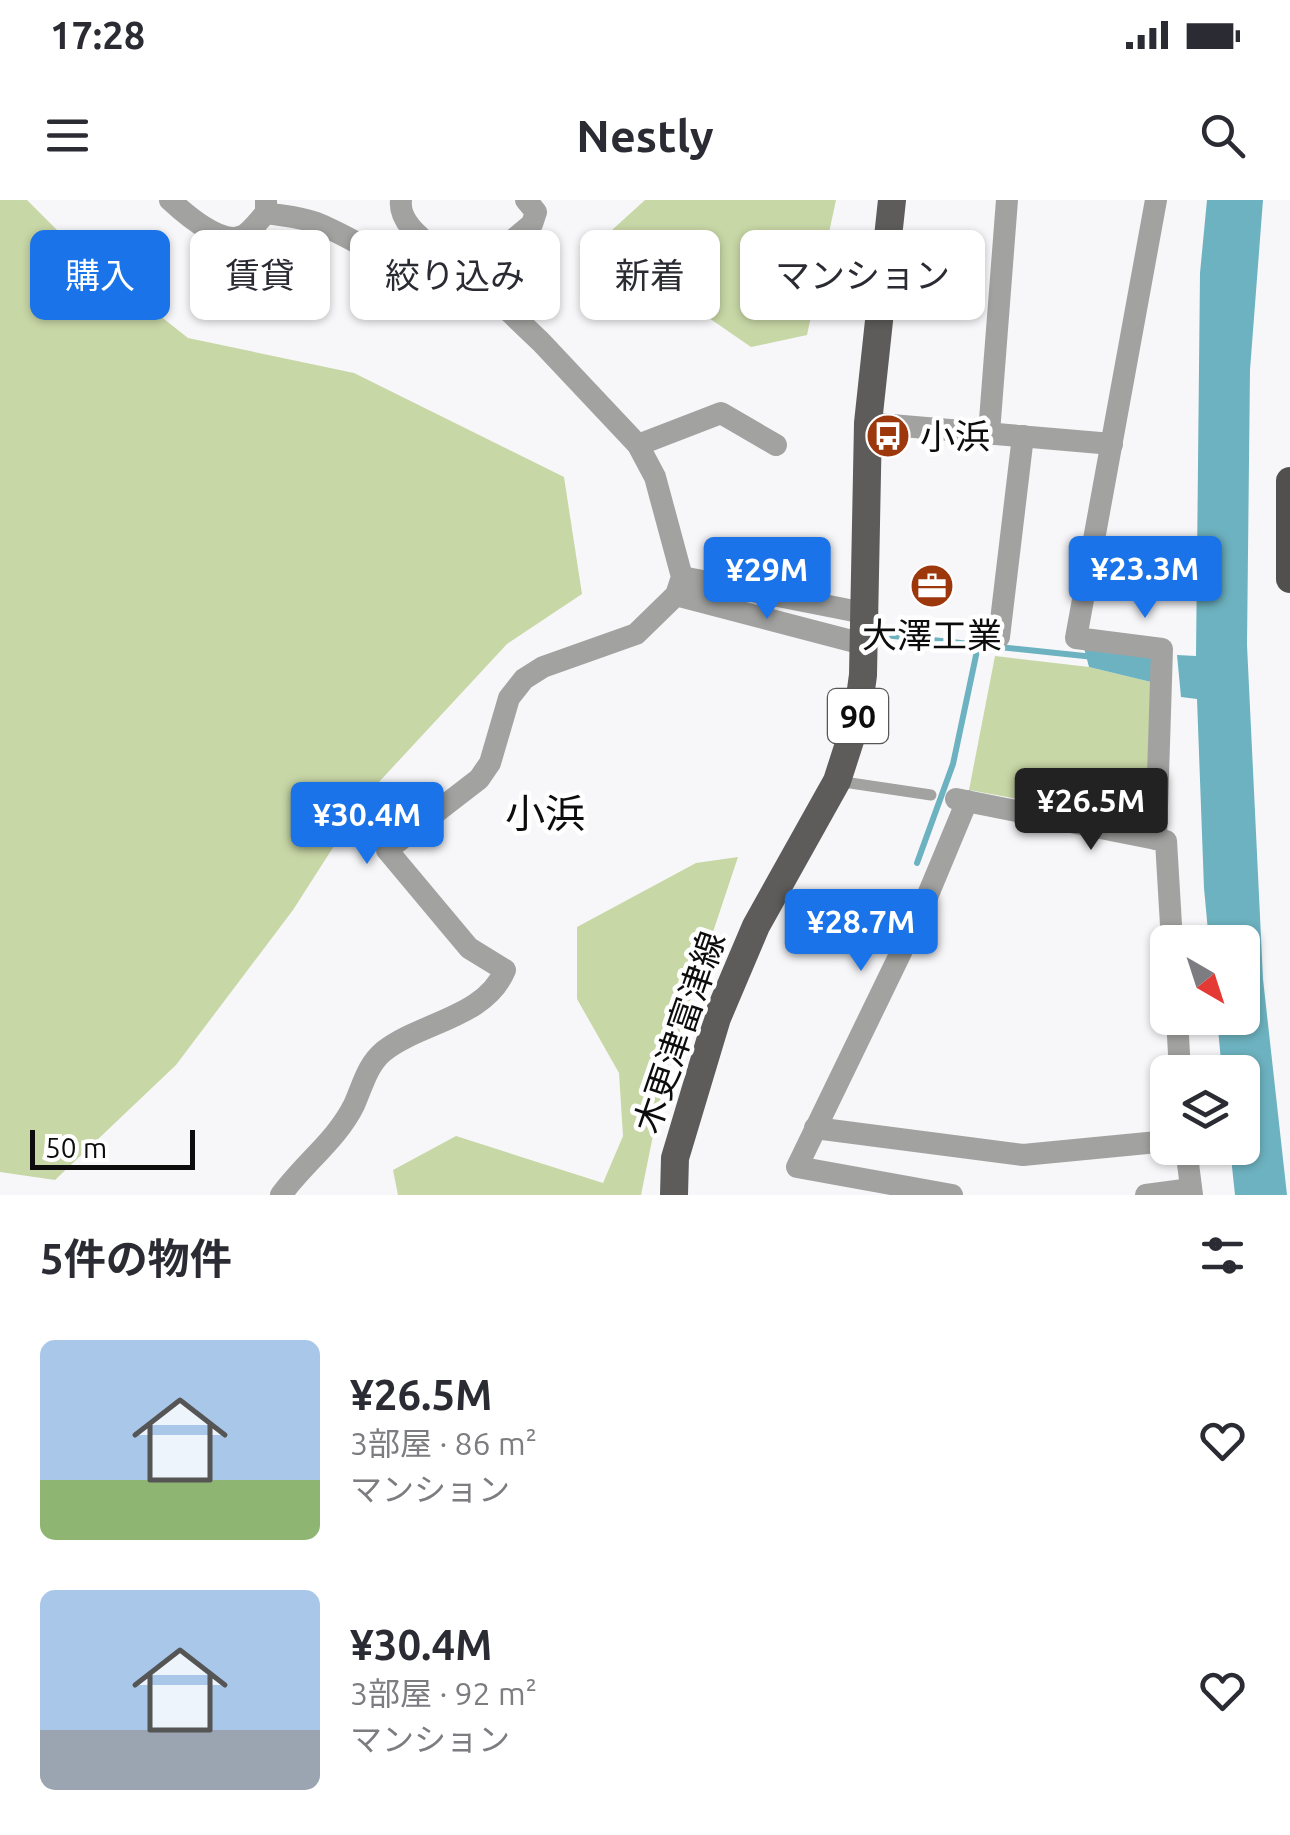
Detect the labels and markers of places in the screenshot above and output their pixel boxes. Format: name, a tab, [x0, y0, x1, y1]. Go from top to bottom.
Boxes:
bus stop icon: 小浜	[865, 413, 911, 459]
place label: 小浜	[920, 416, 990, 456]
pin: ¥23.3M	[1064, 536, 1226, 621]
pin: ¥29M	[708, 537, 826, 622]
office icon: 大澤工業	[909, 563, 955, 609]
place label: 大澤工業	[862, 615, 1002, 655]
pin: ¥26.5M	[1010, 768, 1172, 853]
pin: ¥30.4M	[286, 782, 448, 867]
pin: ¥28.7M	[780, 889, 942, 974]

